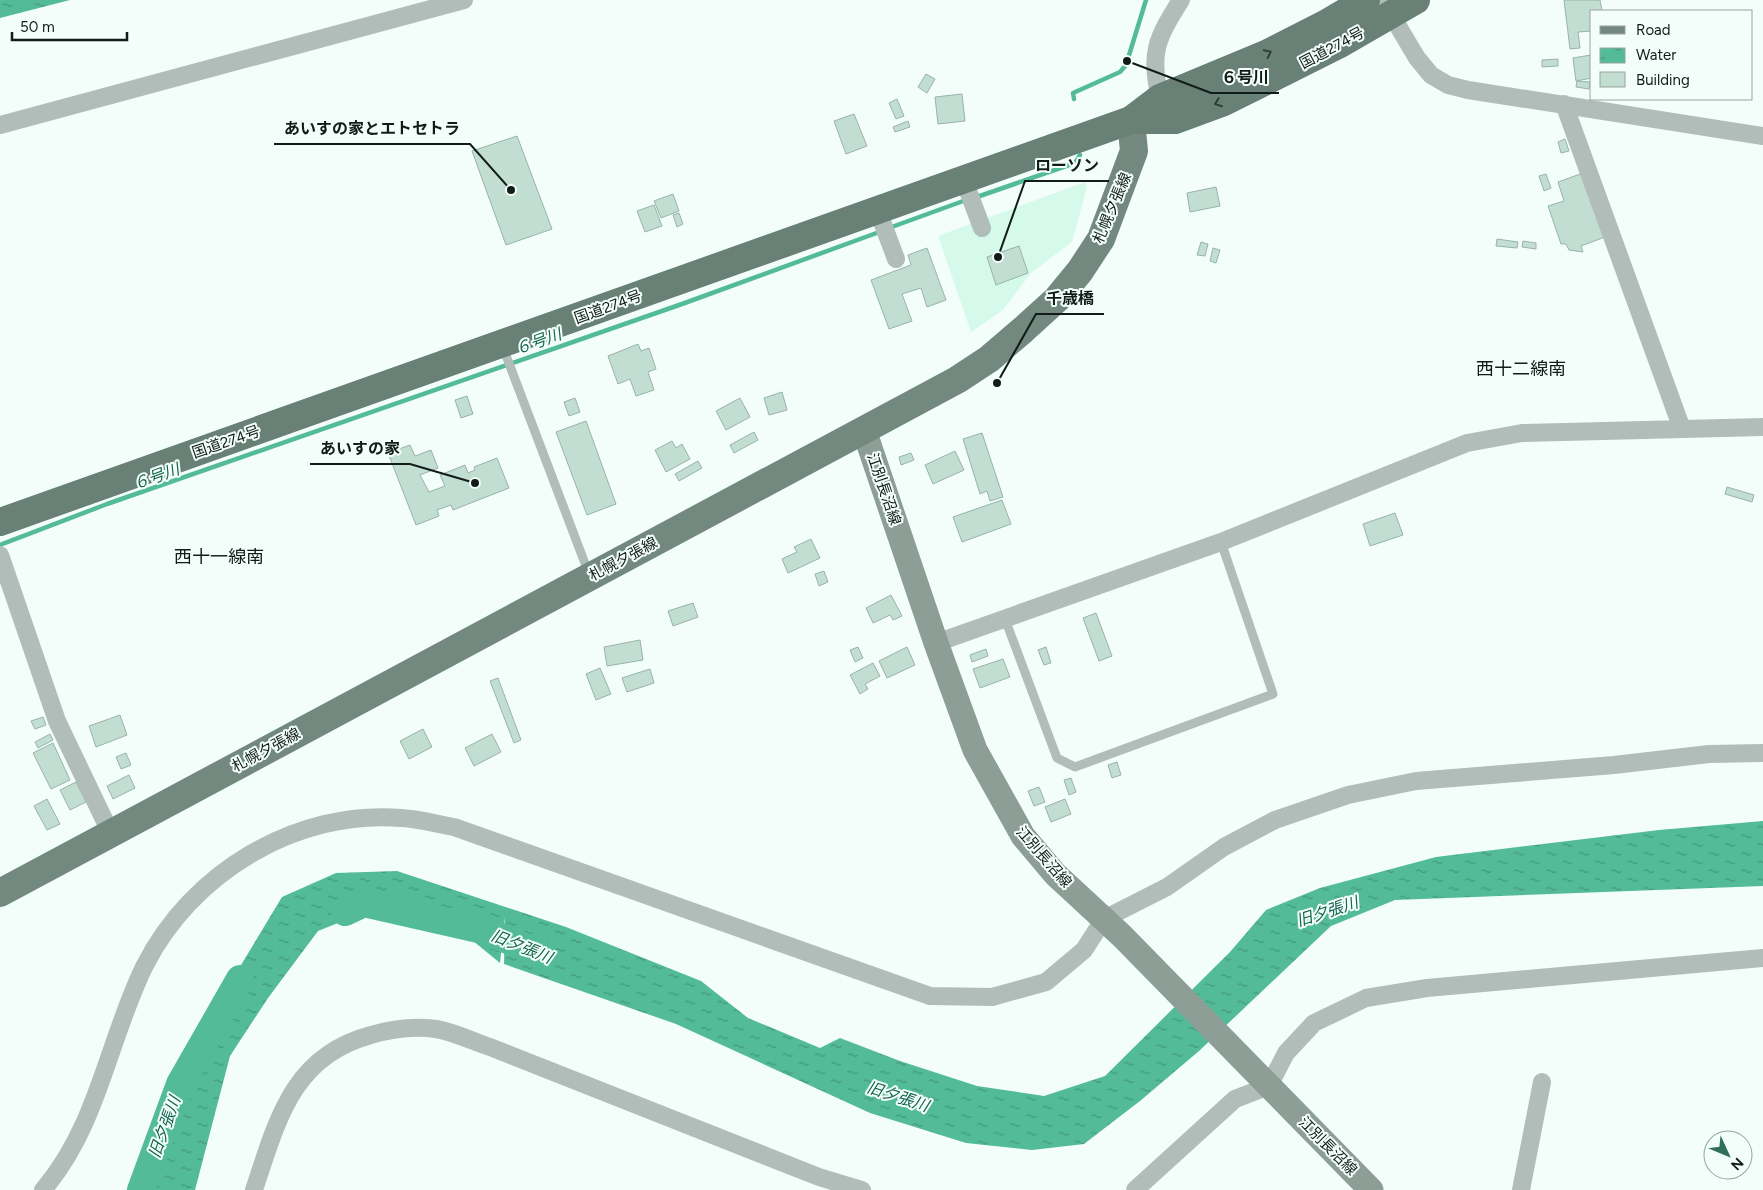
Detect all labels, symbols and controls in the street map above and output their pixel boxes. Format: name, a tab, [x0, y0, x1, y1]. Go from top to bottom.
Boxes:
scale bar	[12, 10, 128, 42]
legend	[1590, 10, 1753, 100]
text: 50 m	[20, 18, 55, 36]
text: Road	[1636, 21, 1671, 39]
street label: 国道274号	[1297, 23, 1367, 73]
text: Water	[1636, 46, 1676, 64]
one-way arrow	[1263, 48, 1272, 59]
callout: ６号川	[1211, 62, 1279, 93]
text: ６号川	[1221, 68, 1269, 87]
text: Building	[1636, 71, 1690, 89]
one-way arrow	[1214, 97, 1223, 108]
callout: あいすの家とエトセトラ	[274, 113, 470, 144]
text: あいすの家とエトセトラ	[284, 119, 460, 138]
callout: ローソン	[1025, 150, 1109, 181]
text: ローソン	[1035, 156, 1099, 175]
street label: 札幌夕張線	[1089, 170, 1135, 246]
callout: 千歳橋	[1036, 283, 1104, 314]
street label: 国道274号	[572, 286, 644, 328]
text: 千歳橋	[1046, 289, 1094, 308]
water label: ６号川	[512, 324, 566, 359]
district label: 西十二線南	[1476, 358, 1566, 380]
street label: 国道274号	[190, 422, 262, 462]
callout: あいすの家	[310, 433, 410, 464]
text: あいすの家	[320, 439, 400, 458]
street label: 江別長沼線	[863, 451, 905, 527]
water label: ６号川	[130, 459, 184, 494]
street label: 札幌夕張線	[586, 533, 660, 585]
district label: 西十一線南	[174, 546, 264, 568]
street label: 札幌夕張線	[229, 724, 303, 776]
street label: 江別長沼線	[1013, 823, 1075, 891]
water label: 旧夕張川	[1294, 892, 1362, 930]
water label: 旧夕張川	[489, 926, 557, 968]
water label: 旧夕張川	[864, 1078, 933, 1116]
water label: 旧夕張川	[145, 1092, 185, 1160]
street label: 江別長沼線	[1295, 1113, 1361, 1179]
north arrow	[1703, 1130, 1753, 1180]
text: N	[1727, 1154, 1747, 1173]

